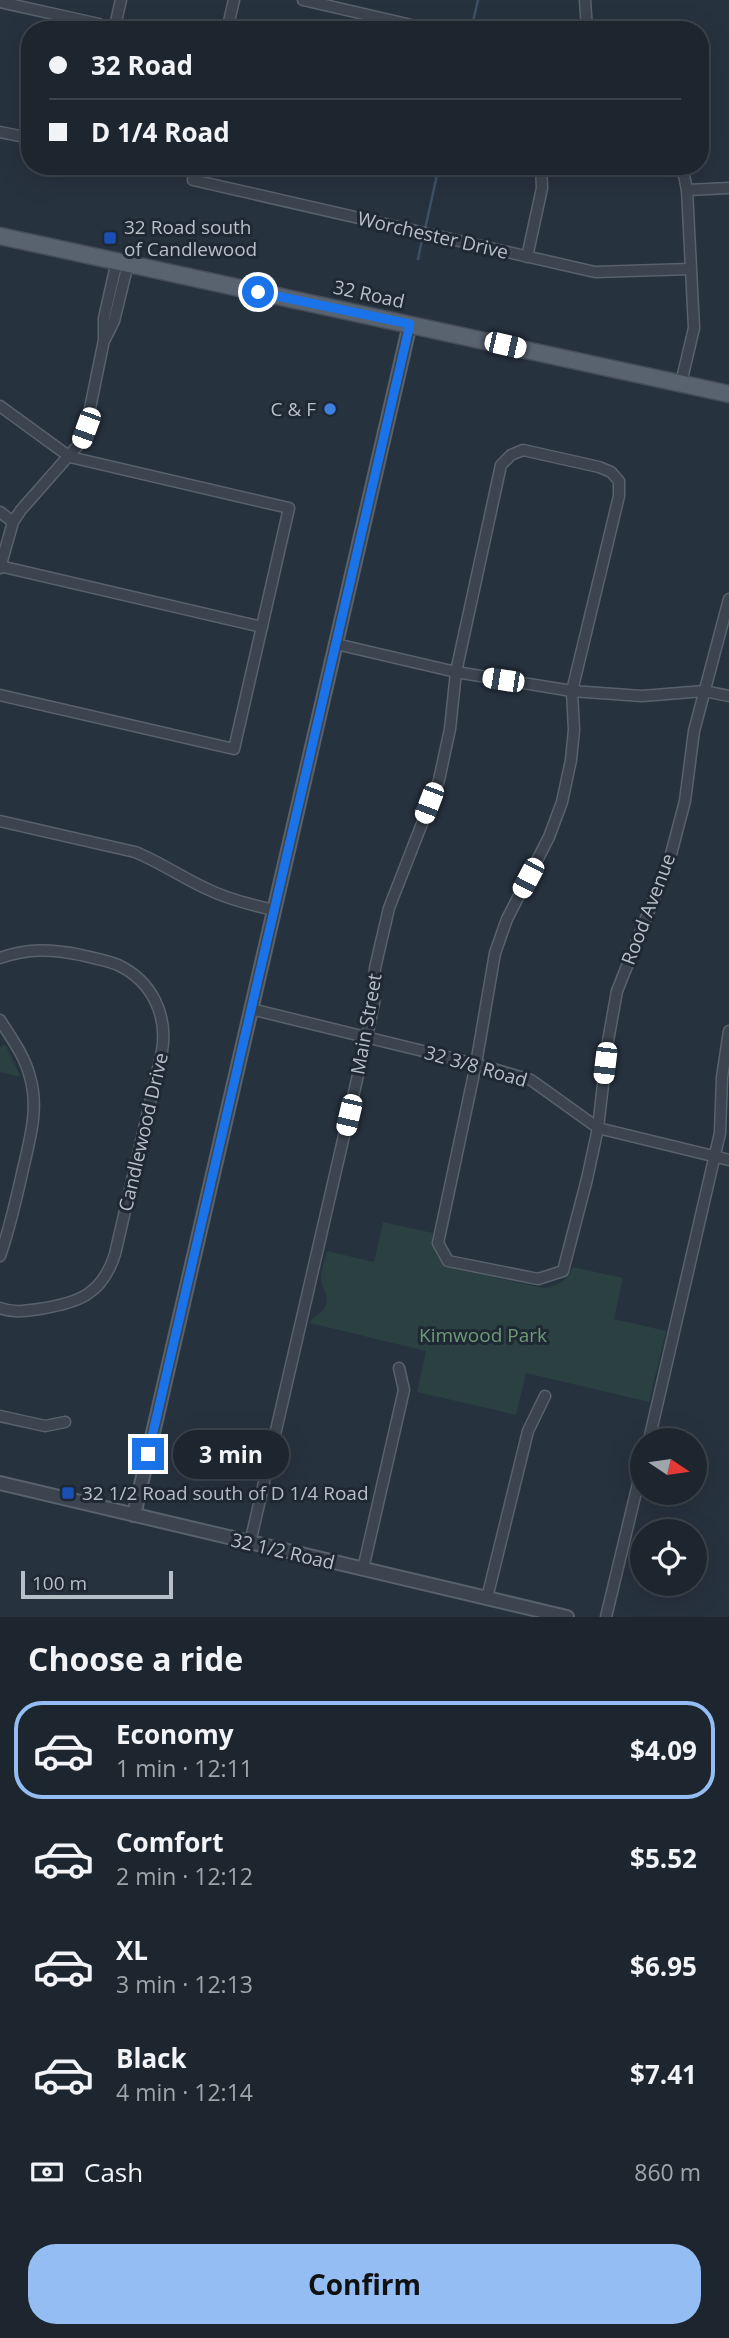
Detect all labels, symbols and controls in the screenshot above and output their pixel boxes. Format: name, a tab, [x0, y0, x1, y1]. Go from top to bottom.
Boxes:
text: 32 Road	[91, 47, 193, 83]
text: D 1/4 Road	[91, 114, 230, 150]
street label: Worchester Drive	[355, 205, 511, 265]
place label: 32 Road south of Candlewood	[124, 214, 257, 262]
marker: 32 Road south of Candlewood	[102, 230, 118, 246]
street label: 32 Road	[331, 274, 407, 314]
route start	[242, 276, 274, 308]
car	[483, 330, 528, 360]
place label: C & F	[271, 396, 316, 422]
marker: C & F	[322, 401, 338, 417]
car	[69, 405, 104, 451]
car	[481, 666, 526, 694]
car	[412, 780, 447, 826]
street label: Rood Avenue	[615, 850, 681, 968]
car	[509, 855, 548, 901]
street label: Main Street	[344, 971, 388, 1077]
street label: 32 3/8 Road	[422, 1039, 530, 1093]
car	[593, 1041, 618, 1085]
street label: Candlewood Drive	[112, 1050, 174, 1214]
car	[335, 1092, 364, 1138]
park label: Kimwood Park	[419, 1322, 547, 1348]
north arrow	[630, 1428, 707, 1505]
map controls	[630, 1428, 707, 1596]
callout: 3 min	[172, 1430, 288, 1478]
route end	[132, 1438, 164, 1470]
text: 3 min	[199, 1438, 263, 1470]
place label: 32 1/2 Road south of D 1/4 Road	[82, 1480, 369, 1506]
marker: 32 1/2 Road south of D 1/4 Road	[60, 1485, 76, 1501]
button: locate	[630, 1519, 707, 1596]
street label: 32 1/2 Road	[229, 1526, 337, 1576]
scale bar	[21, 1568, 173, 1600]
text: 100 m	[32, 1570, 87, 1596]
text: Choose a ride	[28, 1637, 243, 1680]
text: Economy	[116, 1716, 234, 1752]
icon: car	[32, 1719, 95, 1782]
text: $4.09	[630, 1732, 697, 1768]
text: 1 min · 12:11	[116, 1752, 253, 1784]
text: Comfort	[116, 1824, 223, 1860]
icon: car	[32, 1827, 95, 1890]
text: $5.52	[630, 1840, 697, 1876]
text: 2 min · 12:12	[116, 1860, 253, 1892]
text: XL	[116, 1932, 148, 1968]
icon: car	[32, 1935, 95, 1998]
text: $6.95	[630, 1948, 697, 1984]
text: 3 min · 12:13	[116, 1968, 253, 2000]
text: Black	[116, 2040, 187, 2076]
icon: car	[32, 2043, 95, 2106]
text: $7.41	[630, 2056, 697, 2092]
text: 4 min · 12:14	[116, 2076, 253, 2108]
icon: cash	[28, 2153, 66, 2191]
text: Cash	[84, 2154, 143, 2190]
text: 860 m	[634, 2156, 701, 2188]
button: Confirm	[28, 2244, 701, 2324]

